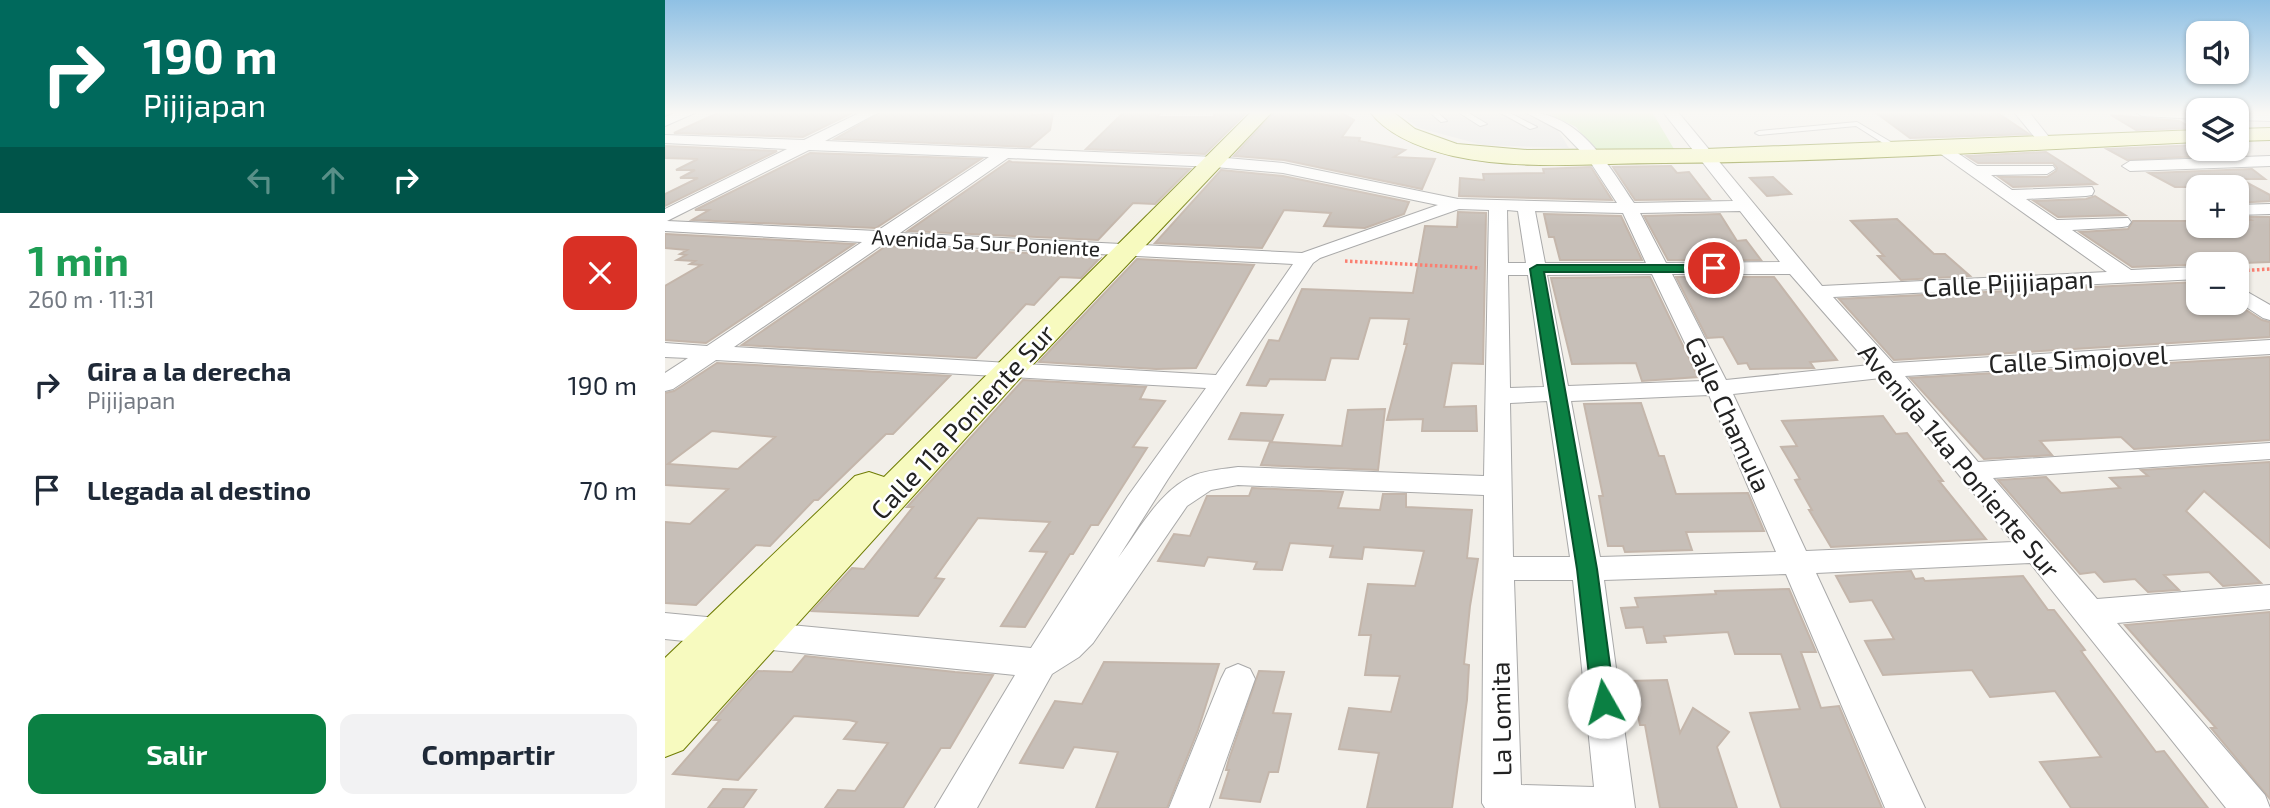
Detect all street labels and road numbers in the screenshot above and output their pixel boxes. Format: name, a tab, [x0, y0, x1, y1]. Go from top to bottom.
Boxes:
street label: Avenida 5a Sur Poniente	[871, 224, 1101, 260]
street label: Calle Pijijiapan	[1922, 262, 2094, 302]
street label: Calle 11a Poniente Sur	[864, 317, 1060, 525]
street label: Calle Chamula	[1679, 331, 1779, 497]
street label: Avenida 14a Poniente Sur	[1853, 337, 2067, 583]
street label: Calle Simojovel	[1988, 338, 2169, 378]
street label: La Lomita	[1483, 661, 1517, 777]

